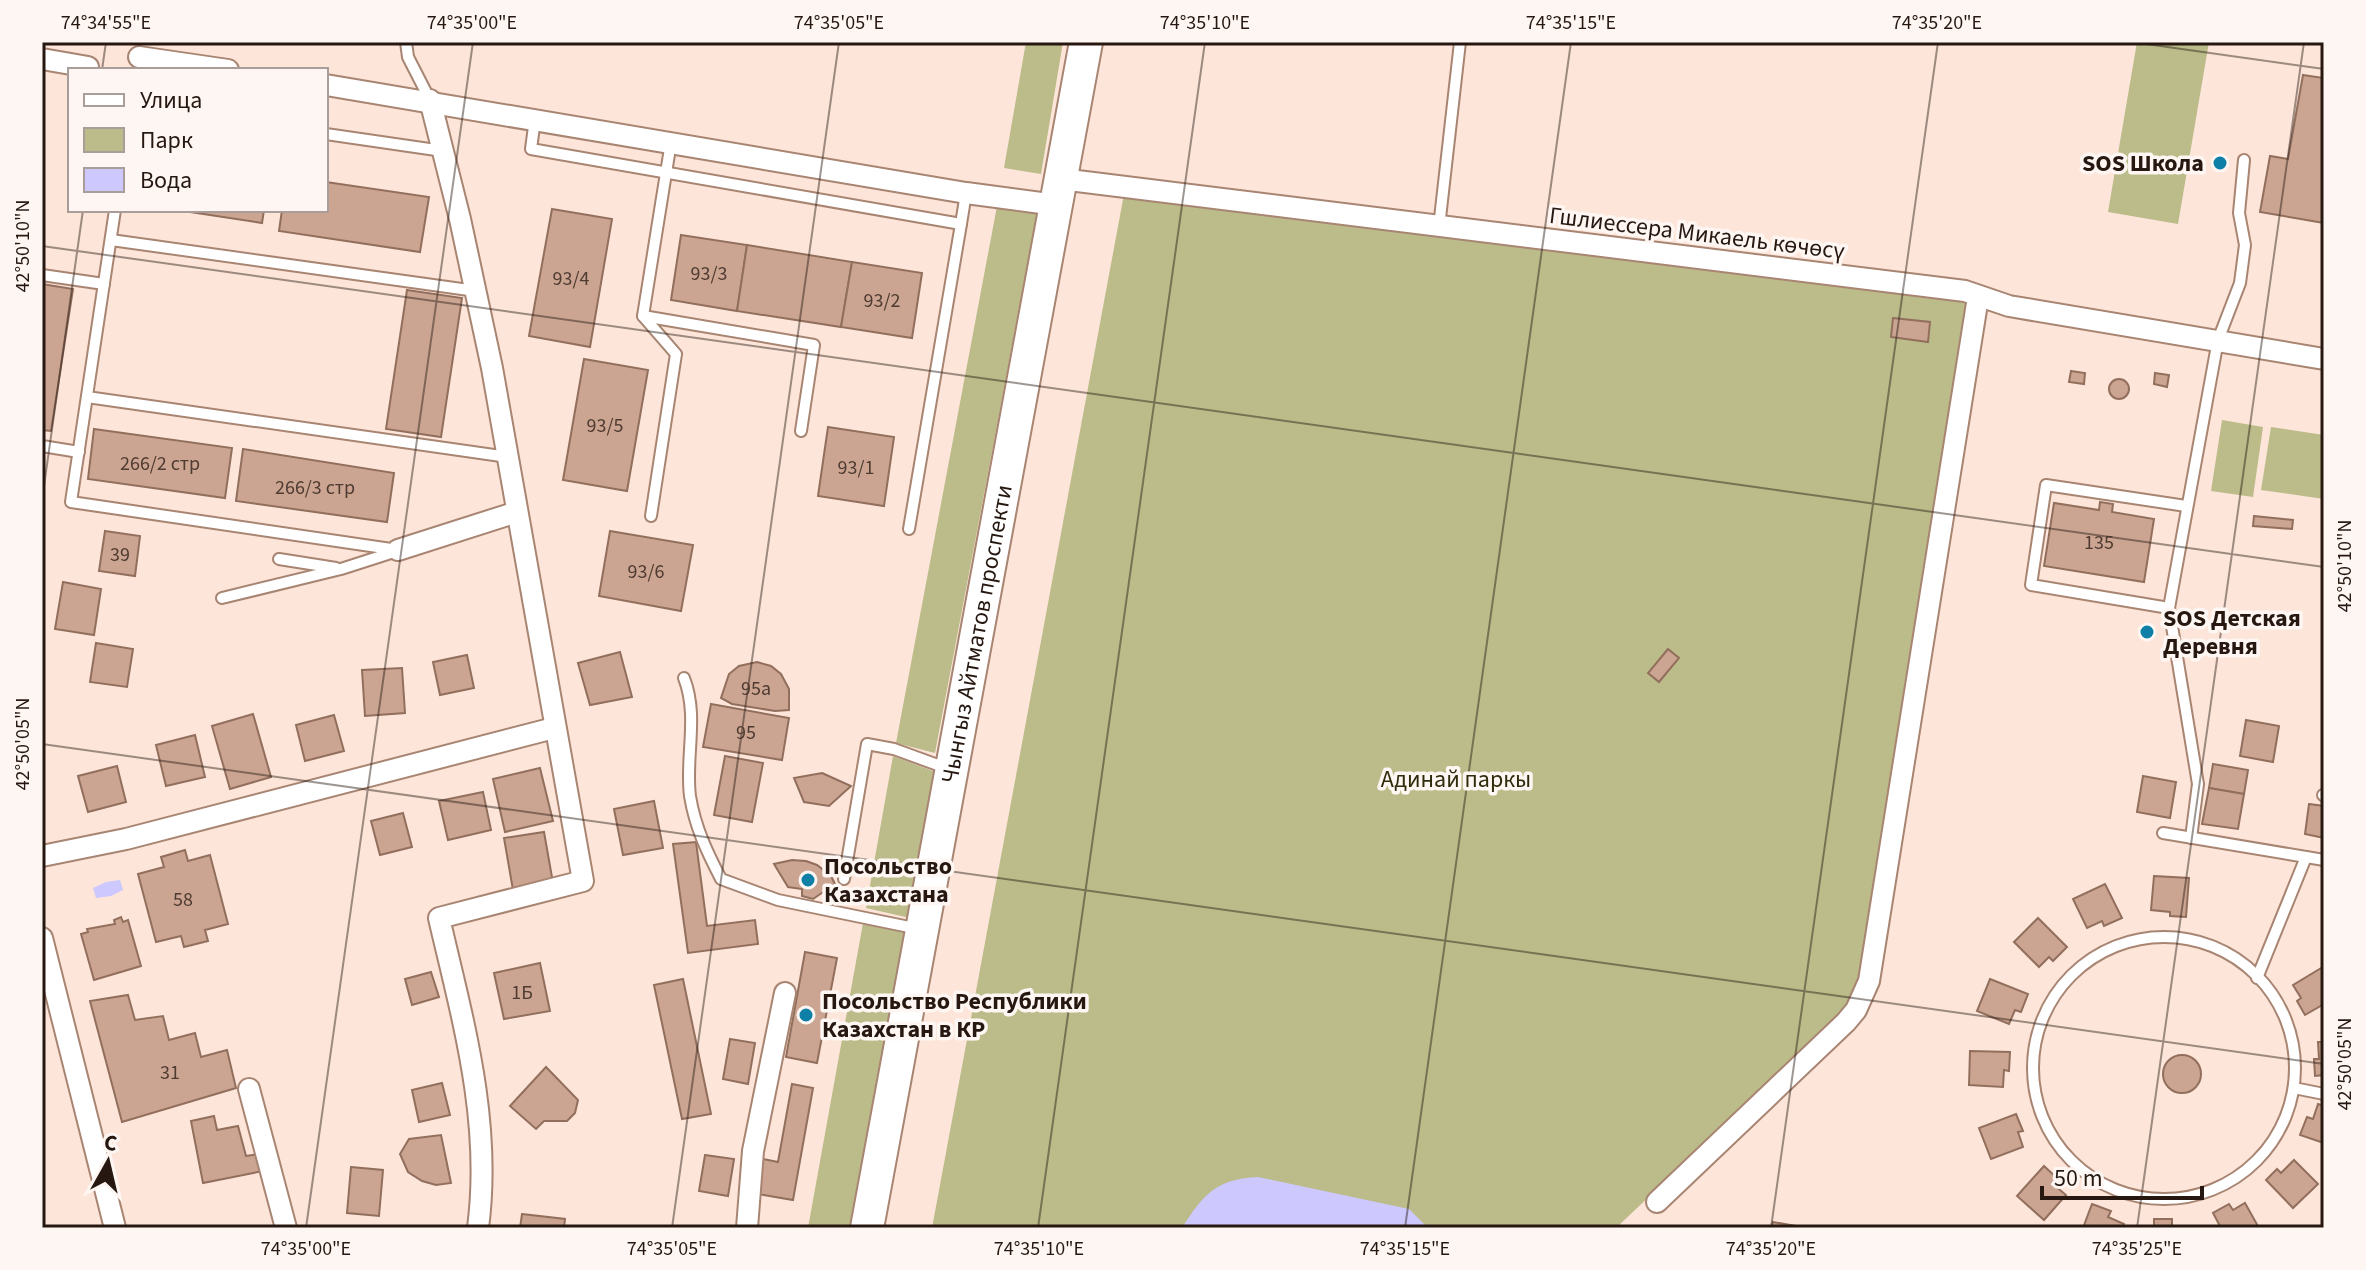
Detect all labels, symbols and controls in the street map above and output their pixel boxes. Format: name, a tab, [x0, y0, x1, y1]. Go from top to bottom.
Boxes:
text: 74°34'55"E	[61, 9, 151, 37]
text: 74°35'00"E	[427, 9, 517, 37]
text: 74°35'05"E	[794, 9, 884, 37]
text: 74°35'10"E	[1160, 9, 1250, 37]
text: 74°35'15"E	[1526, 9, 1616, 37]
text: 74°35'20"E	[1892, 9, 1982, 37]
legend	[68, 68, 328, 212]
text: Улица	[140, 83, 202, 118]
text: Парк	[140, 123, 193, 158]
place label: SOS Школа	[2082, 146, 2204, 181]
marker: SOS Школа	[2211, 154, 2229, 172]
text: Вода	[140, 163, 192, 198]
street label: Гшлиессера Микаель көчөсү	[1547, 198, 1847, 269]
text: 42°50'10"N	[9, 200, 37, 292]
house number: 93/3	[691, 260, 727, 288]
house number: 93/4	[553, 265, 589, 293]
house number: 93/2	[864, 287, 900, 315]
house number: 93/5	[587, 412, 623, 440]
house number: 266/2 стр	[120, 450, 200, 478]
house number: 93/1	[838, 454, 874, 482]
house number: 266/3 стр	[275, 474, 355, 502]
street label: Чынгыз Айтматов проспекти	[932, 482, 1022, 786]
text: 42°50'10"N	[2331, 520, 2359, 612]
house number: 135	[2084, 529, 2114, 557]
house number: 39	[110, 541, 130, 569]
house number: 93/6	[628, 558, 664, 586]
place label: SOS Детская Деревня	[2163, 601, 2301, 664]
marker: SOS Детская Деревня	[2138, 623, 2156, 641]
house number: 95а	[741, 675, 771, 703]
text: 42°50'05"N	[9, 698, 37, 790]
house number: 95	[736, 719, 756, 747]
park label: Адинай паркы	[1381, 762, 1531, 797]
place label: Посольство Казахстана	[824, 849, 952, 912]
marker: Посольство Казахстана	[799, 871, 817, 889]
house number: 58	[173, 886, 193, 914]
house number: 1Б	[511, 979, 533, 1007]
place label: Посольство Республики Казахстан в КР	[822, 984, 1087, 1047]
marker: Посольство Республики Казахстан в КР	[797, 1006, 815, 1024]
text: 42°50'05"N	[2331, 1018, 2359, 1110]
house number: 31	[160, 1059, 180, 1087]
north arrow	[68, 1122, 148, 1202]
text: С	[102, 1126, 119, 1160]
scale bar	[2042, 1150, 2202, 1200]
text: 50 m	[2054, 1161, 2103, 1196]
text: 74°35'00"E	[261, 1235, 351, 1263]
text: 74°35'05"E	[627, 1235, 717, 1263]
text: 74°35'10"E	[994, 1235, 1084, 1263]
text: 74°35'15"E	[1360, 1235, 1450, 1263]
text: 74°35'20"E	[1726, 1235, 1816, 1263]
text: 74°35'25"E	[2092, 1235, 2182, 1263]

